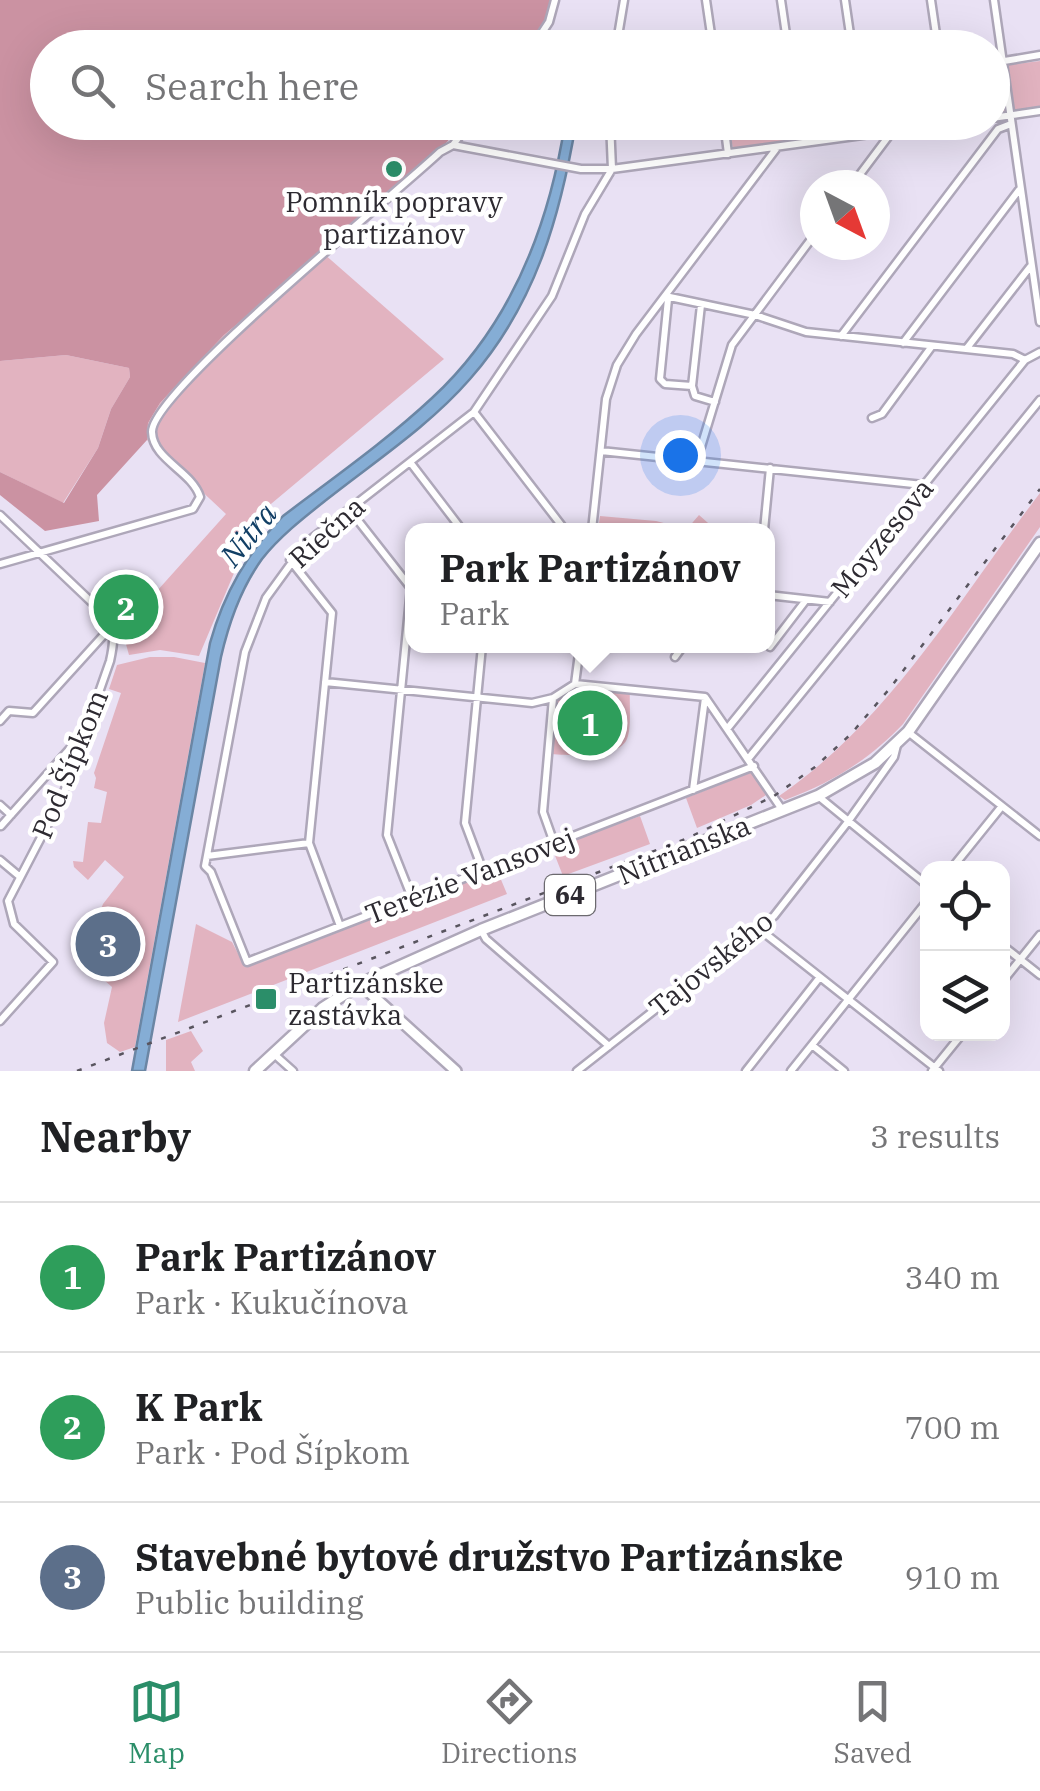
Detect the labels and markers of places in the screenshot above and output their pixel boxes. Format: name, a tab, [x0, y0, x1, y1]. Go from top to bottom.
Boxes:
marker: Pomník popravy partizánov	[383, 158, 405, 180]
place label: Pomník popravy partizánov	[285, 183, 503, 252]
pin: 2	[94, 570, 158, 644]
pin: 1	[558, 686, 622, 760]
pin: 3	[76, 906, 140, 982]
place label: Partizánske zastávka	[288, 964, 444, 1033]
marker: Partizánske zastávka	[253, 986, 279, 1012]

